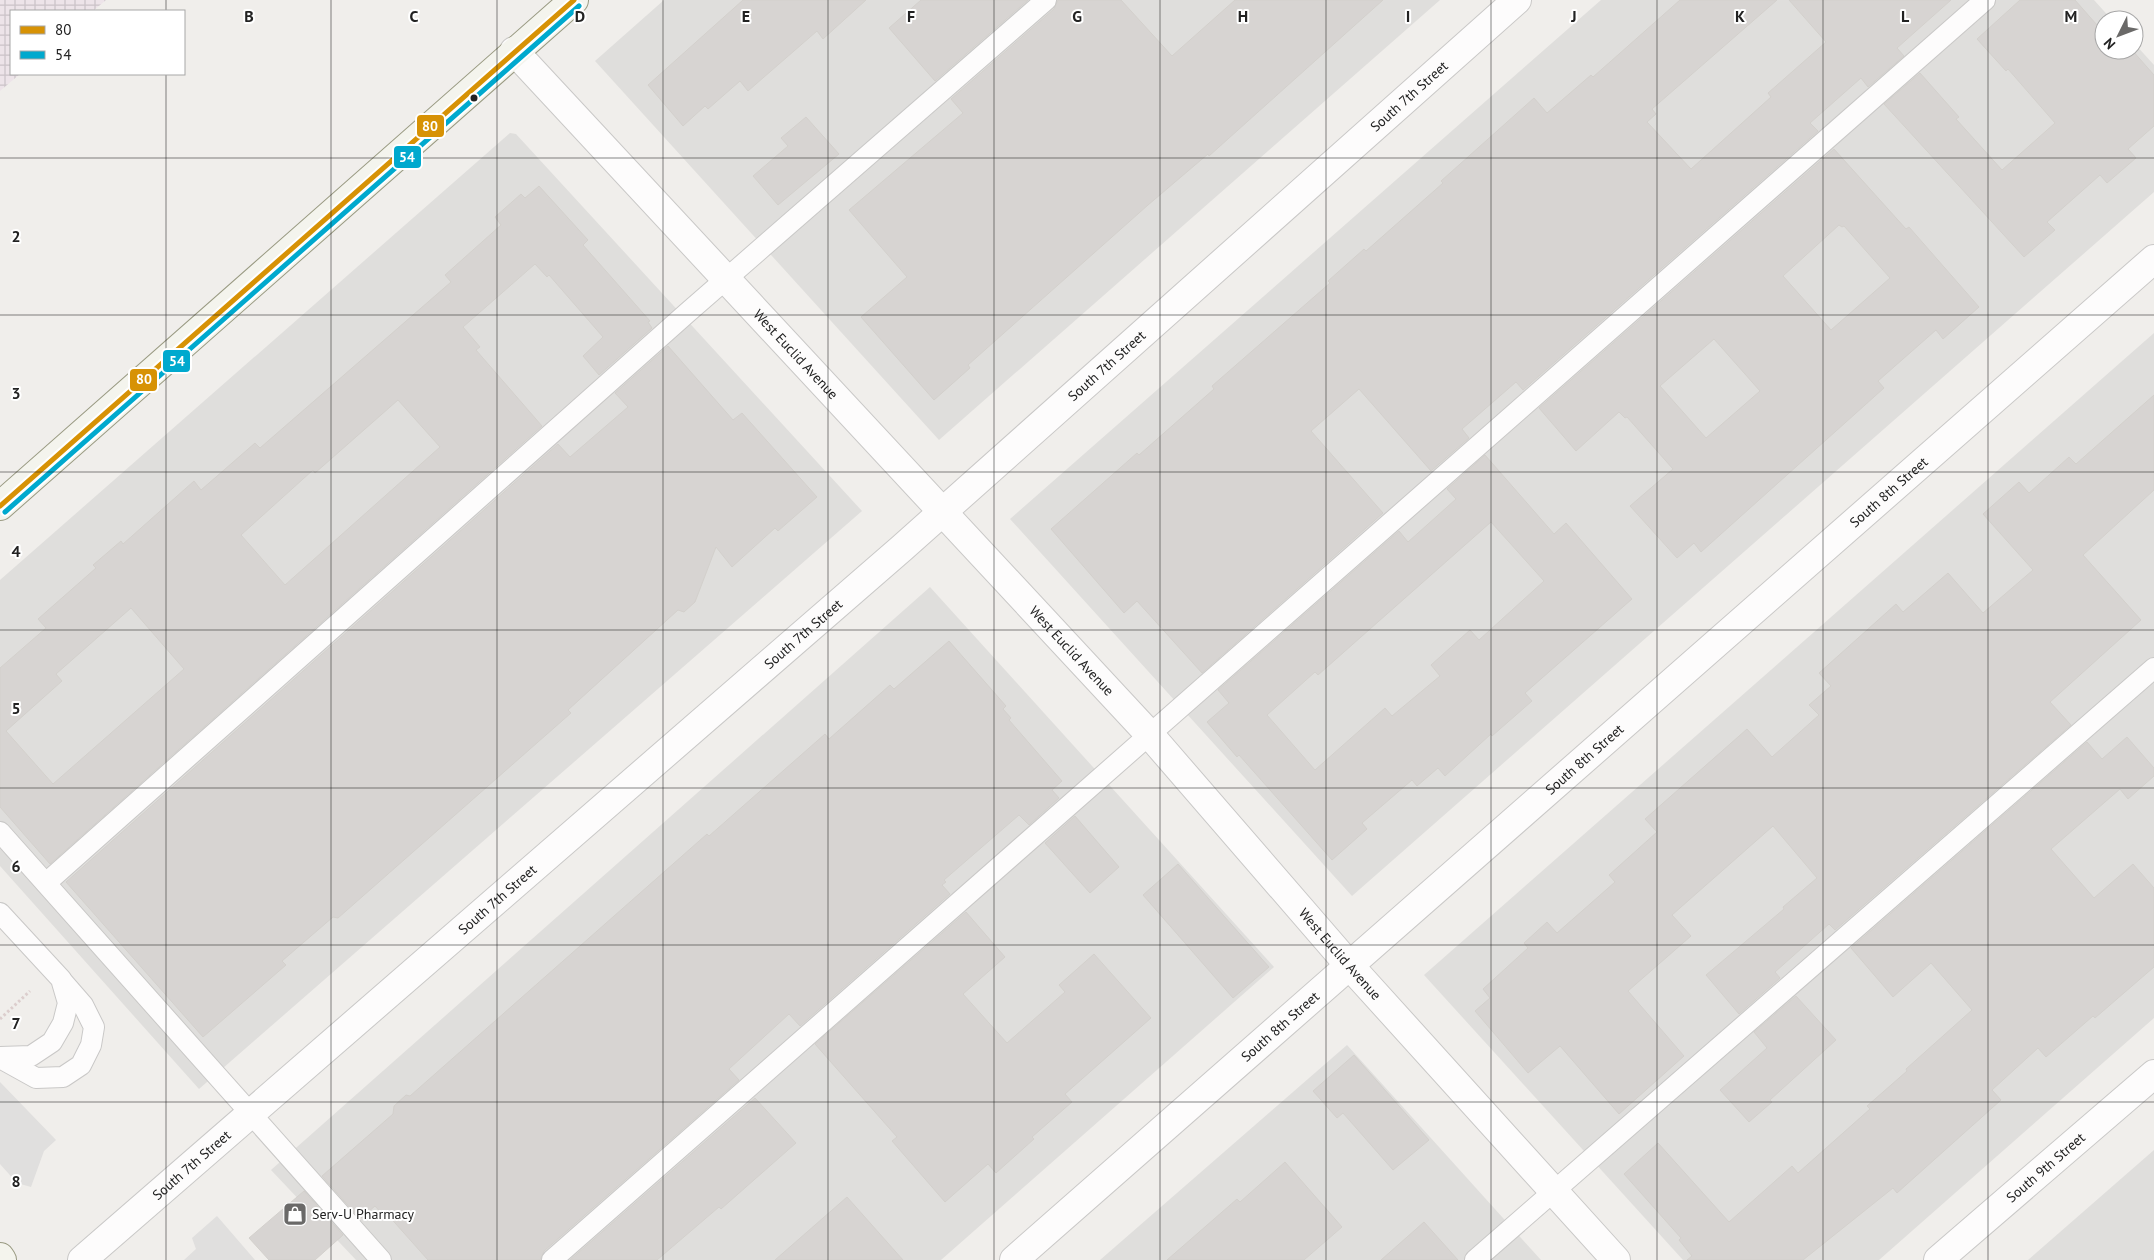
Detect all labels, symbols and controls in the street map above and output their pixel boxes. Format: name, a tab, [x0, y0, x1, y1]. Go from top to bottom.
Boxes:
text: B	[244, 6, 254, 26]
text: C	[410, 6, 419, 26]
text: D	[575, 6, 585, 26]
text: E	[742, 6, 750, 26]
text: F	[907, 6, 915, 26]
text: G	[1072, 6, 1082, 26]
text: H	[1238, 6, 1248, 26]
text: I	[1406, 6, 1410, 26]
text: J	[1570, 6, 1577, 26]
text: K	[1735, 6, 1745, 26]
text: L	[1901, 6, 1910, 26]
text: M	[2065, 6, 2077, 26]
legend	[10, 10, 185, 75]
north arrow	[2094, 10, 2144, 60]
text: 80	[55, 20, 71, 39]
text: N	[2100, 34, 2119, 53]
text: 54	[55, 45, 71, 64]
street label: South 7th Street	[1366, 57, 1452, 136]
unlabelled marker	[469, 93, 479, 103]
line badge: 80	[416, 114, 445, 138]
text: 80	[422, 117, 438, 135]
line badge: 54	[393, 145, 422, 169]
text: 54	[399, 148, 415, 166]
text: 2	[11, 226, 21, 246]
street label: West Euclid Avenue	[750, 305, 842, 403]
street label: South 7th Street	[1064, 326, 1149, 405]
line badge: 54	[162, 349, 191, 373]
text: 54	[169, 352, 185, 370]
line badge: 80	[129, 368, 158, 392]
text: 80	[136, 370, 152, 388]
text: 3	[11, 383, 21, 403]
street label: South 8th Street	[1846, 453, 1932, 531]
text: 4	[11, 541, 21, 561]
street label: South 7th Street	[760, 595, 846, 673]
street label: West Euclid Avenue	[1025, 602, 1118, 700]
text: 5	[11, 698, 21, 718]
street label: South 8th Street	[1541, 720, 1627, 798]
text: 6	[11, 856, 21, 876]
street label: South 7th Street	[454, 860, 540, 938]
street label: West Euclid Avenue	[1295, 904, 1385, 1004]
street label: South 8th Street	[1237, 987, 1323, 1066]
text: 7	[11, 1013, 21, 1033]
street label: South 7th Street	[149, 1126, 235, 1204]
street label: South 9th Street	[2002, 1128, 2089, 1206]
text: 8	[11, 1171, 21, 1191]
shop icon: Serv-U Pharmacy	[282, 1201, 308, 1227]
place label: Serv-U Pharmacy	[312, 1205, 415, 1223]

